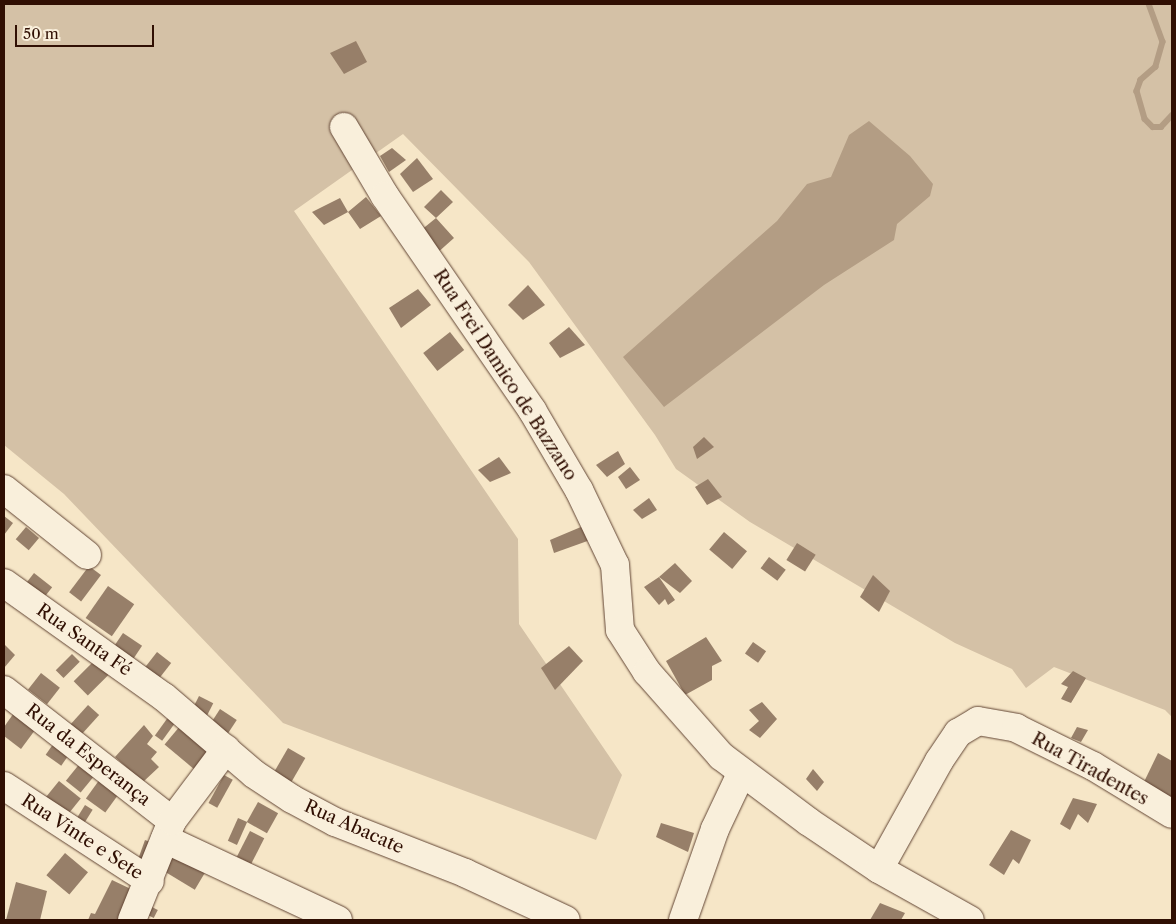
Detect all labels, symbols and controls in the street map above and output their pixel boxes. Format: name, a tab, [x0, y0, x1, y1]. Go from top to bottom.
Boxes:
scale bar	[18, 15, 156, 47]
text: 50 m	[23, 24, 59, 43]
street label: Rua Frei Damico de Bazzano	[428, 265, 582, 485]
street label: Rua Santa Fé	[32, 599, 136, 681]
street label: Rua da Esperança	[21, 700, 155, 810]
street label: Rua Tiradentes	[1028, 728, 1152, 810]
street label: Rua Vinte e Sete	[17, 789, 147, 885]
street label: Rua Abacate	[300, 795, 408, 859]

